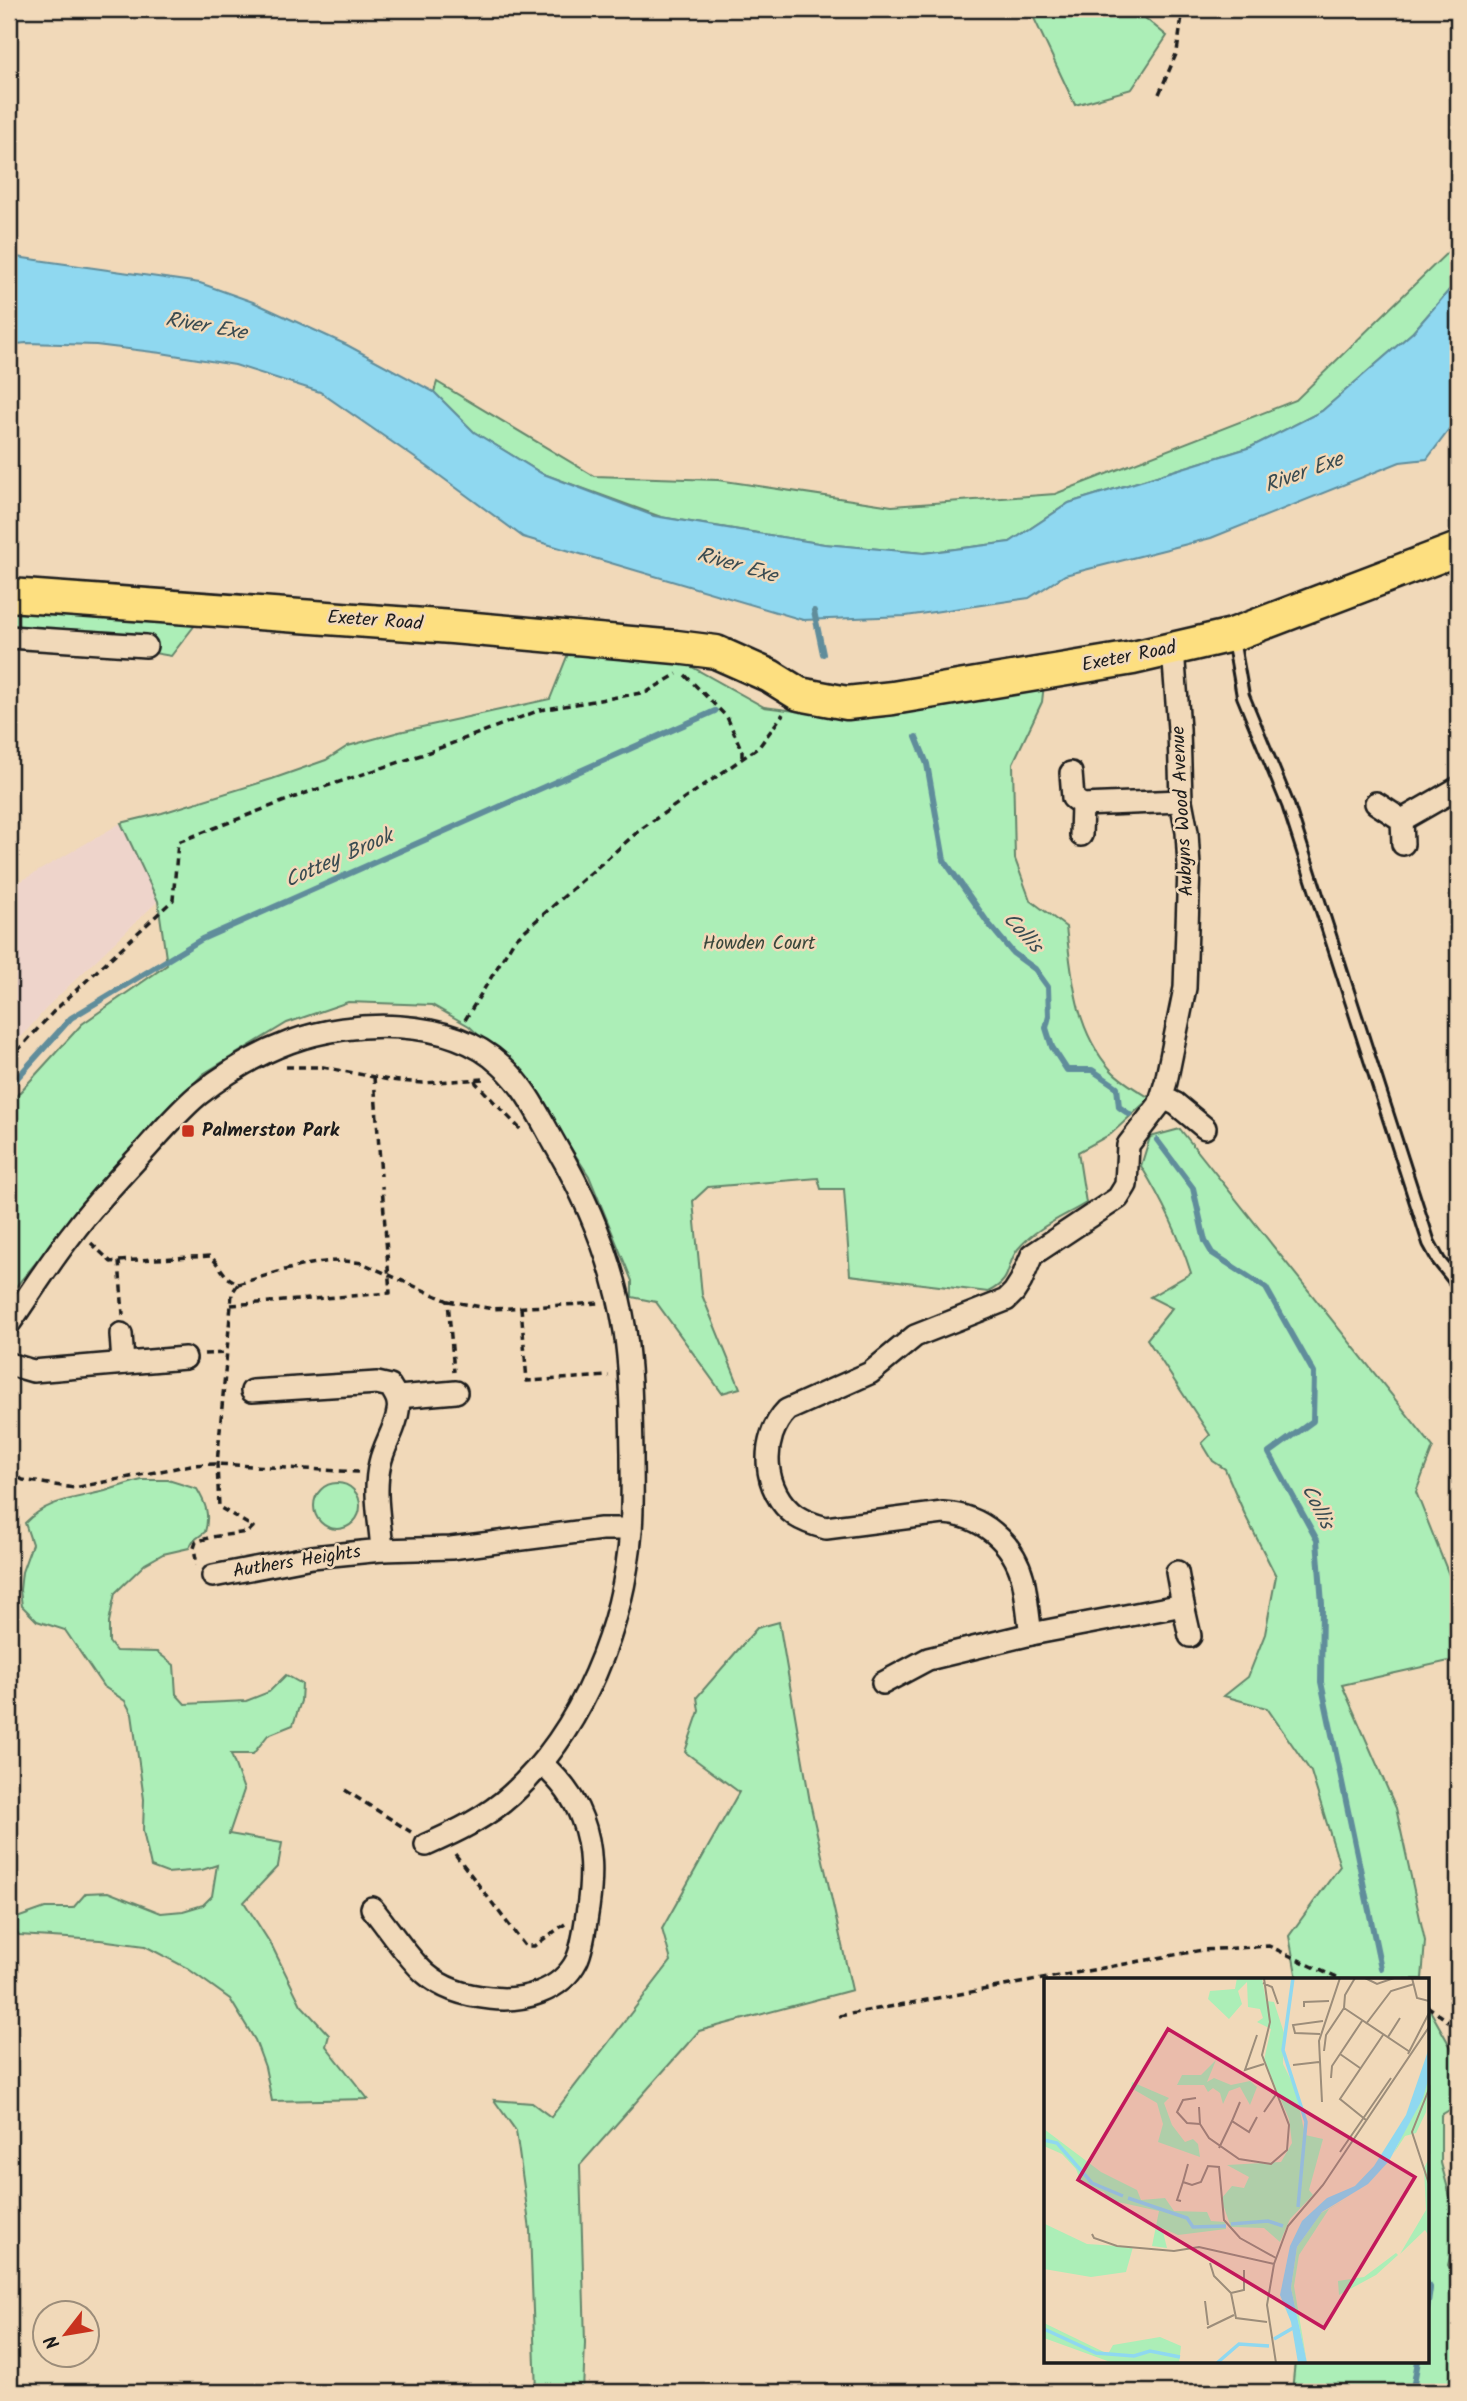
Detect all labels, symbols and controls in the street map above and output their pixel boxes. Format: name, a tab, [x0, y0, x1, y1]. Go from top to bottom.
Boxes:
water label: River Exe	[163, 304, 252, 351]
water label: River Exe	[1260, 443, 1350, 502]
water label: River Exe	[693, 539, 783, 594]
street label: Exeter Road	[326, 603, 424, 639]
street label: Exeter Road	[1079, 633, 1179, 681]
street label: Aubyns Wood Avenue	[1164, 725, 1202, 897]
water label: Cottey Brook	[280, 819, 401, 898]
water label: Collis	[994, 905, 1051, 963]
park label: Howden Court	[703, 929, 816, 959]
place label: Palmerston Park	[202, 1116, 340, 1146]
marker: Palmerston Park	[180, 1123, 196, 1139]
water label: Collis	[1292, 1479, 1343, 1537]
street label: Authers Heights	[231, 1537, 363, 1587]
inset map	[1044, 1978, 1428, 2362]
north arrow	[32, 2300, 102, 2370]
text: N	[37, 2329, 69, 2355]

